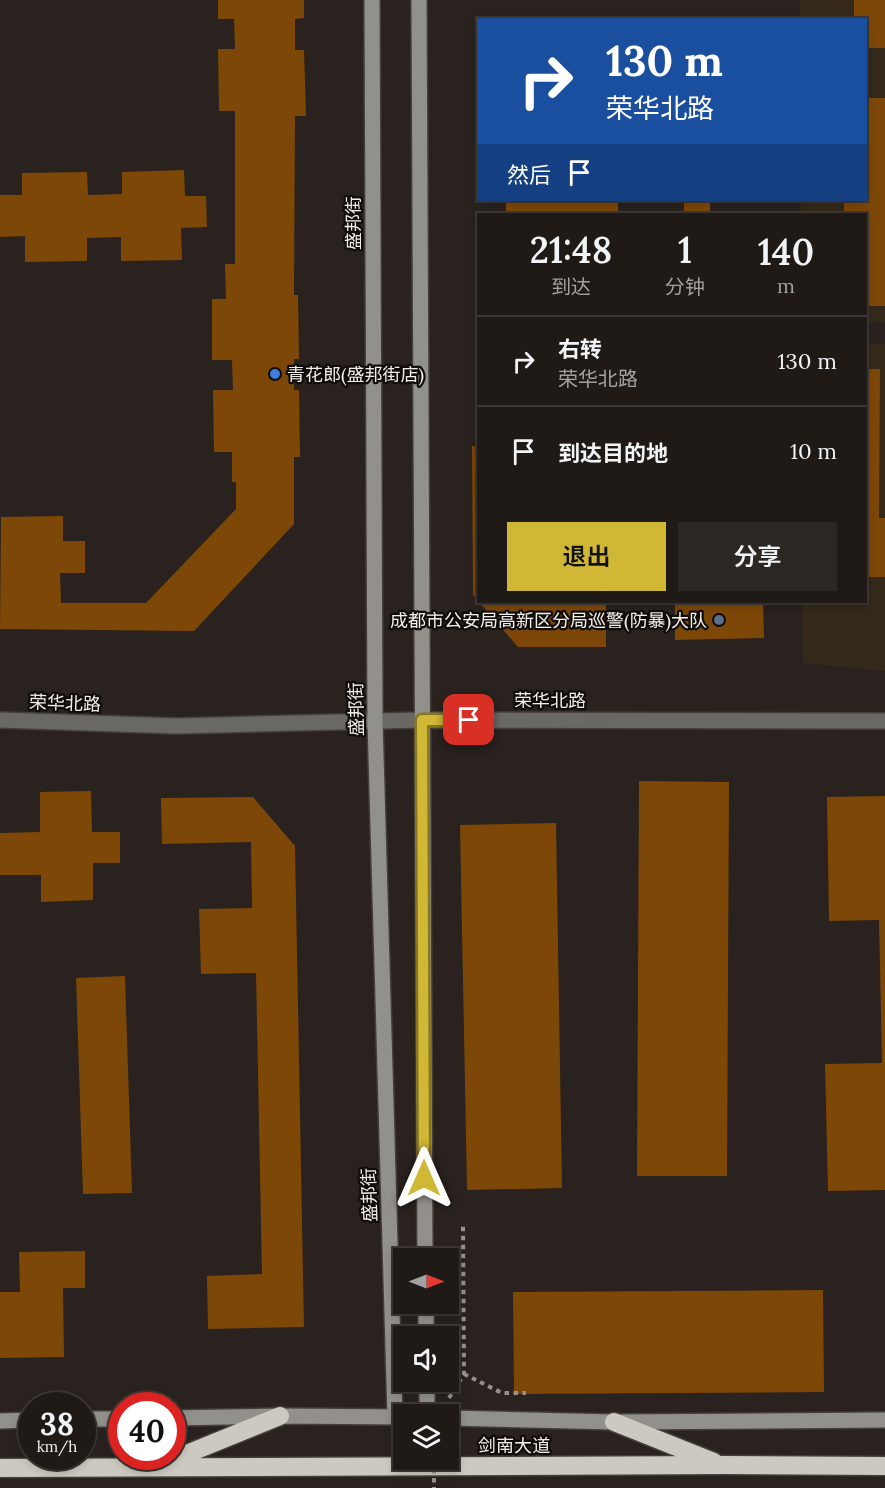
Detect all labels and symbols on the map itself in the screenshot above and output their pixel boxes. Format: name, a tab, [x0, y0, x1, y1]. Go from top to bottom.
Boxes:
street label: 盛邦街	[342, 196, 365, 250]
place label: 青花郎(盛邦街店)	[287, 363, 424, 386]
marker: 青花郎(盛邦街店)	[268, 367, 282, 381]
place label: 成都市公安局高新区分局巡警(防暴)大队	[390, 609, 707, 632]
marker: 成都市公安局高新区分局巡警(防暴)大队	[712, 613, 726, 627]
street label: 盛邦街	[344, 682, 368, 736]
street label: 荣华北路	[514, 689, 586, 712]
street label: 荣华北路	[29, 690, 101, 716]
pin	[443, 694, 494, 745]
position arrow	[392, 1146, 456, 1210]
street label: 盛邦街	[357, 1168, 381, 1222]
north arrow	[393, 1248, 459, 1314]
speed limit sign: 40	[108, 1392, 186, 1470]
street label: 剑南大道	[478, 1434, 550, 1457]

